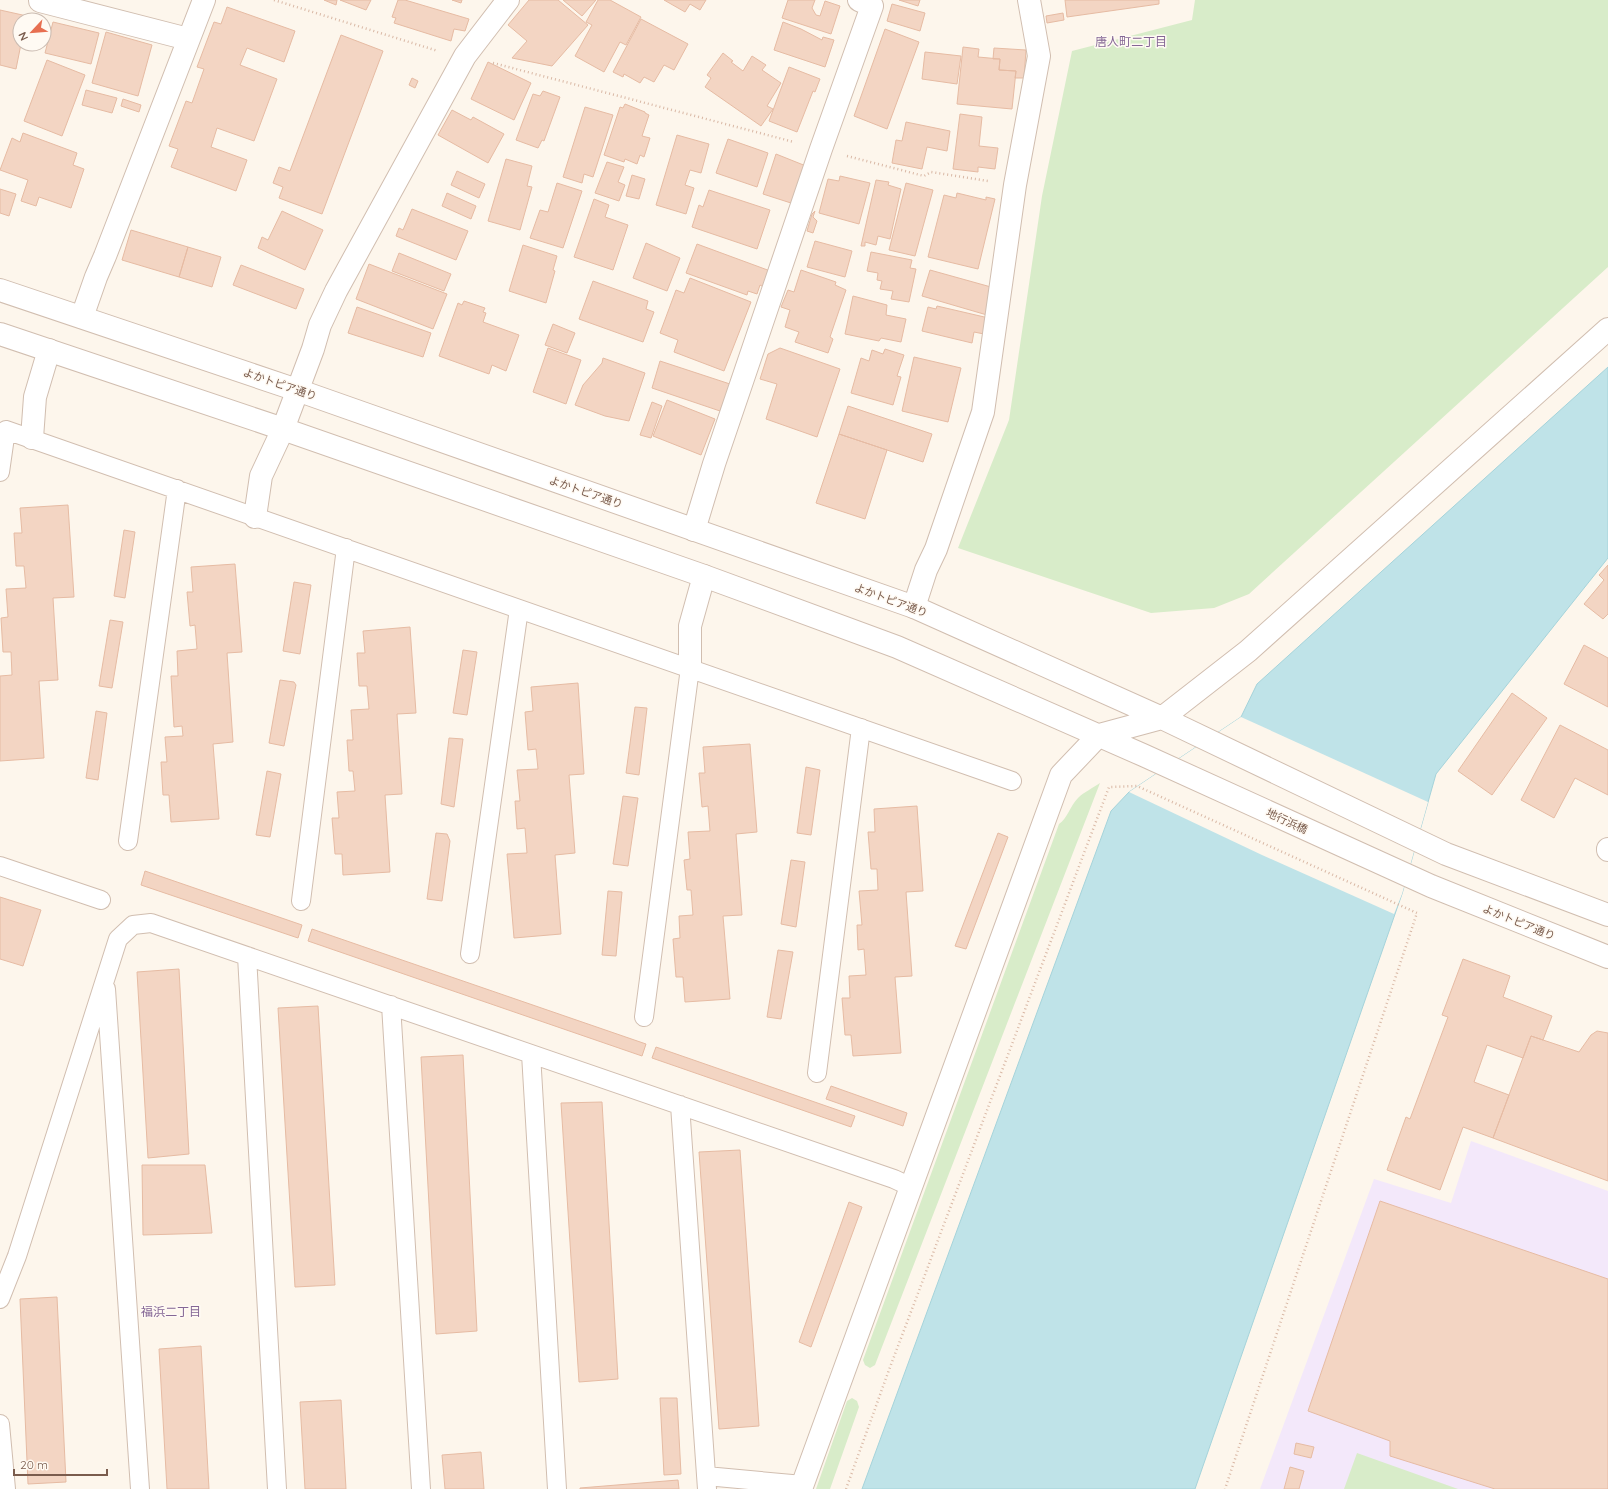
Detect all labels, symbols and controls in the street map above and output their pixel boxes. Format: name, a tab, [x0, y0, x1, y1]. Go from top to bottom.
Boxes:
north arrow	[12, 12, 52, 52]
text: N	[15, 30, 31, 43]
district label: 唐人町二丁目	[1095, 34, 1167, 49]
street label: よかトピア通り	[241, 365, 319, 403]
street label: よかトピア通り	[547, 473, 625, 511]
street label: よかトピア通り	[852, 580, 930, 620]
street label: 地行浜橋	[1264, 805, 1310, 837]
street label: よかトピア通り	[1481, 901, 1557, 943]
district label: 福浜二丁目	[141, 1304, 201, 1319]
scale bar	[14, 1451, 107, 1477]
text: 20 m	[20, 1457, 48, 1472]

